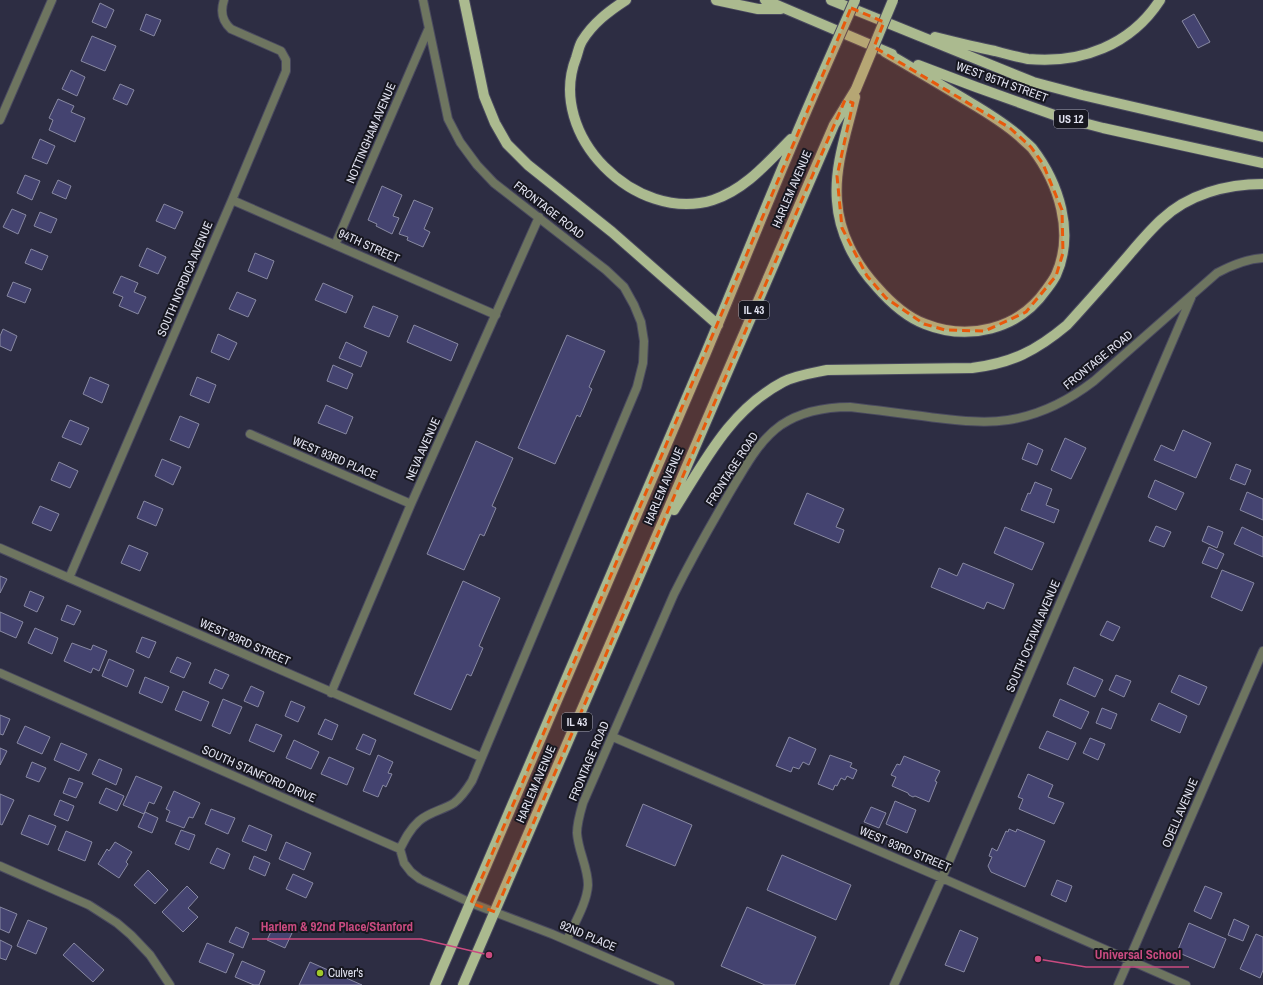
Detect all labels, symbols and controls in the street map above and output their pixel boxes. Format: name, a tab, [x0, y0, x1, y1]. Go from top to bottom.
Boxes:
street label: WEST 95TH STREET	[954, 58, 1050, 106]
street label: NOTTINGHAM AVENUE	[343, 80, 399, 186]
road number: US 12	[1054, 110, 1088, 128]
street label: HARLEM AVENUE	[768, 148, 816, 230]
street label: FRONTAGE ROAD	[511, 177, 587, 243]
street label: SOUTH NORDICA AVENUE	[153, 219, 217, 339]
street label: 94TH STREET	[336, 225, 402, 267]
road number: IL 43	[739, 301, 769, 319]
street label: FRONTAGE ROAD	[1060, 327, 1136, 393]
street label: NEVA AVENUE	[402, 415, 444, 483]
street label: FRONTAGE ROAD	[702, 429, 762, 509]
street label: WEST 93RD PLACE	[290, 433, 380, 483]
street label: HARLEM AVENUE	[640, 445, 688, 527]
street label: SOUTH OCTAVIA AVENUE	[1002, 577, 1064, 695]
street label: WEST 93RD STREET	[197, 615, 293, 669]
road number: IL 43	[562, 713, 592, 731]
street label: FRONTAGE ROAD	[565, 719, 613, 803]
street label: SOUTH STANFORD DRIVE	[199, 742, 319, 806]
street label: HARLEM AVENUE	[512, 743, 560, 825]
street label: ODELL AVENUE	[1158, 776, 1202, 850]
street label: WEST 93RD STREET	[857, 823, 953, 875]
callout: Harlem & 92nd Place/Stanford	[252, 914, 421, 939]
street label: 92ND PLACE	[557, 917, 619, 955]
text: Harlem & 92nd Place/Stanford	[261, 918, 413, 935]
callout: Universal School	[1086, 942, 1189, 967]
text: Universal School	[1095, 946, 1181, 963]
place label: Culver's	[328, 965, 363, 981]
marker: Culver's	[315, 968, 325, 978]

